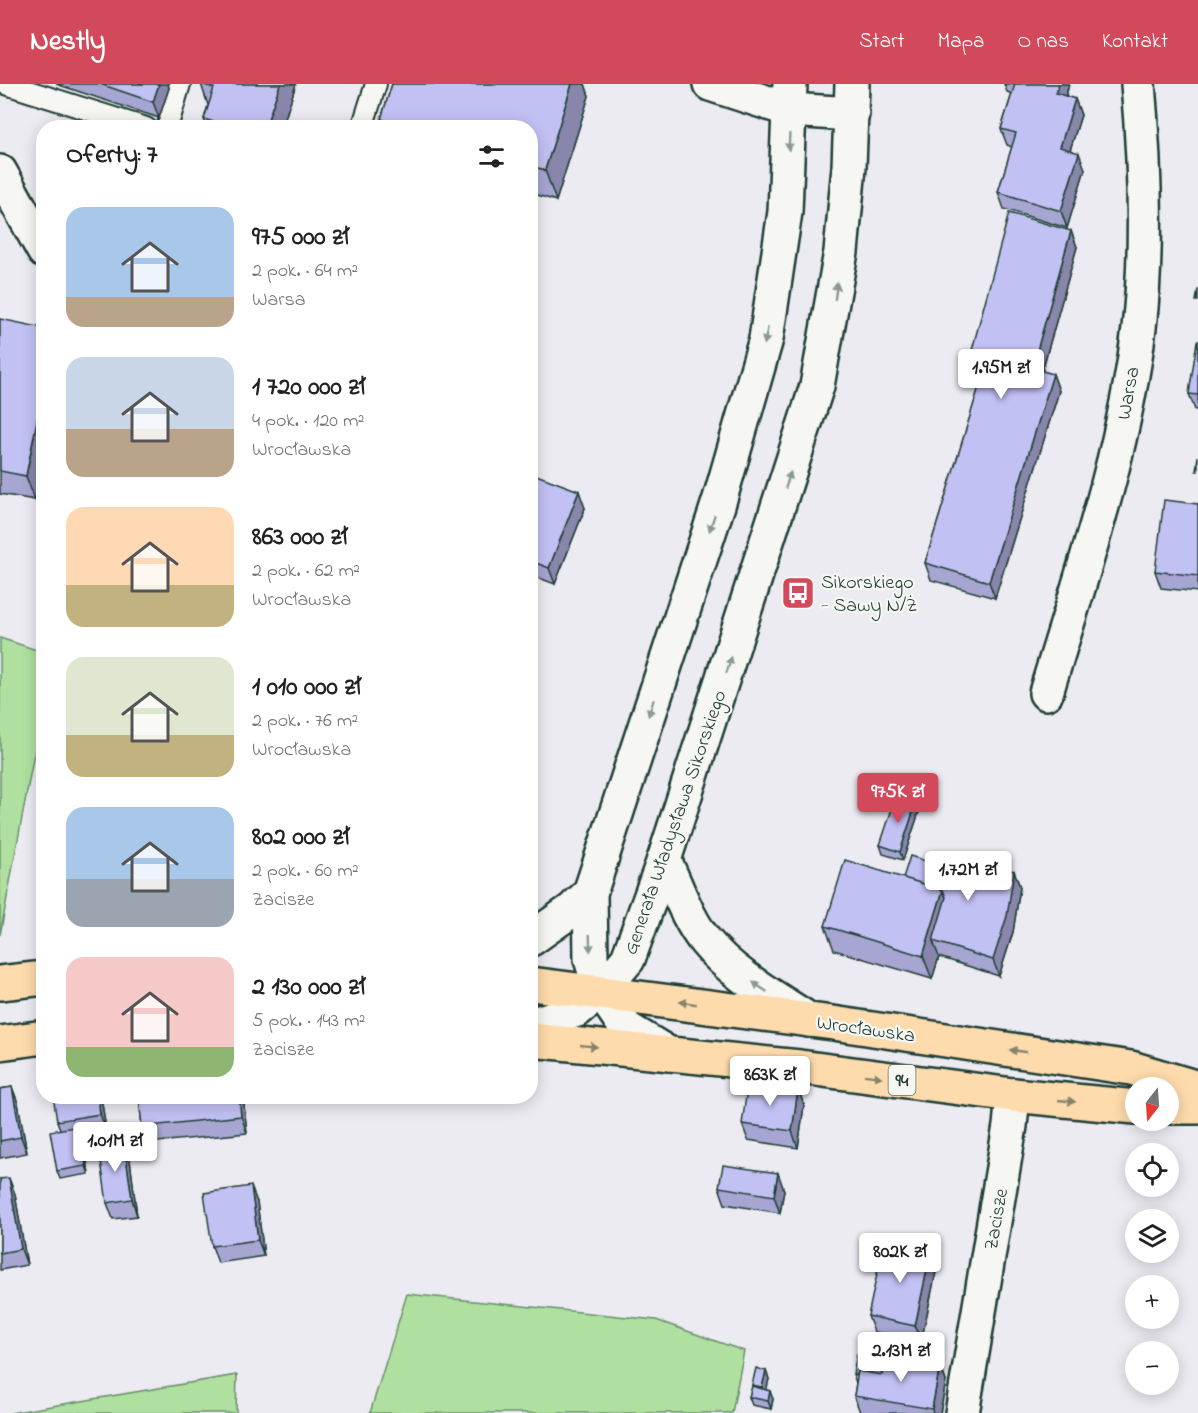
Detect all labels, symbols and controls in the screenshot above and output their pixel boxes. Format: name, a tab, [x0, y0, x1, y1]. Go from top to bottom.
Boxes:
text: Nestly	[30, 22, 105, 63]
text: Start	[859, 27, 905, 57]
text: Mapa	[938, 27, 984, 57]
text: O nas	[1017, 27, 1069, 57]
text: Kontakt	[1102, 27, 1168, 57]
one-way arrow	[784, 133, 793, 152]
text: Oferty: 7	[66, 137, 157, 175]
icon: filters	[475, 140, 508, 173]
text: 975 000 zł	[252, 219, 349, 257]
icon: home	[114, 231, 186, 303]
text: 2 pok. · 64 m²	[252, 257, 358, 286]
one-way arrow	[831, 281, 840, 300]
text: Warsa	[252, 286, 305, 315]
one-way arrow	[761, 327, 770, 346]
pin: 1.95M zł	[939, 349, 1063, 400]
text: 1.95M zł	[972, 354, 1030, 383]
street label: Warsa	[1111, 365, 1148, 422]
text: 1 720 000 zł	[252, 369, 365, 407]
icon: home	[114, 381, 186, 453]
text: 4 pok. · 120 m²	[252, 407, 364, 436]
text: Wrocławska	[252, 436, 351, 465]
one-way arrow	[784, 471, 794, 489]
one-way arrow	[706, 514, 716, 532]
text: 863 000 zł	[252, 519, 347, 557]
icon: home	[114, 531, 186, 603]
text: 2 pok. · 62 m²	[252, 557, 360, 586]
place label: Sikorskiego - Sawy N/Ż	[821, 569, 917, 621]
bus stop icon: Sikorskiego - Sawy N/Ż	[780, 575, 816, 611]
text: Wrocławska	[252, 586, 351, 615]
one-way arrow	[724, 656, 734, 674]
text: 1 010 000 zł	[252, 669, 361, 707]
icon: home	[114, 681, 186, 753]
street label: Generała Władysława Sikorskiego	[617, 687, 736, 959]
one-way arrow	[646, 699, 656, 717]
text: 2 pok. · 76 m²	[252, 707, 358, 736]
text: Wrocławska	[252, 736, 351, 765]
pin: 975K zł	[843, 773, 953, 824]
text: 975K zł	[871, 778, 925, 807]
text: 802 000 zł	[252, 819, 349, 857]
icon: home	[114, 831, 186, 903]
pin: 1.72M zł	[906, 851, 1030, 902]
text: 1.72M zł	[939, 856, 997, 885]
text: 2 pok. · 60 m²	[252, 857, 359, 886]
text: Zacisze	[252, 886, 314, 915]
one-way arrow	[585, 934, 595, 953]
text: 2 130 000 zł	[252, 969, 365, 1007]
icon: home	[114, 981, 186, 1053]
one-way arrow	[753, 981, 769, 993]
one-way arrow	[679, 999, 698, 1008]
text: 5 pok. · 143 m²	[252, 1007, 366, 1036]
street label: Wrocławska	[815, 1009, 917, 1052]
text: Zacisze	[252, 1036, 314, 1065]
one-way arrow	[580, 1041, 599, 1051]
one-way arrow	[1008, 1046, 1027, 1055]
pin: 863K zł	[715, 1056, 825, 1107]
text: 863K zł	[744, 1061, 796, 1090]
road number: 94	[888, 1065, 916, 1095]
one-way arrow	[864, 1071, 883, 1081]
north arrow	[1125, 1077, 1179, 1131]
map controls	[1125, 1077, 1179, 1395]
one-way arrow	[1057, 1096, 1076, 1106]
pin: 1.01M zł	[53, 1122, 177, 1173]
text: 1.01M zł	[87, 1127, 143, 1156]
button: locate	[1125, 1143, 1179, 1197]
street label: Zacisze	[978, 1186, 1017, 1253]
button: layers	[1125, 1209, 1179, 1263]
pin: 802K zł	[845, 1233, 955, 1284]
text: 802K zł	[873, 1238, 927, 1267]
button: +	[1125, 1275, 1179, 1329]
pin: 2.13M zł	[839, 1332, 963, 1383]
text: 2.13M zł	[872, 1337, 930, 1366]
button: −	[1125, 1341, 1179, 1395]

